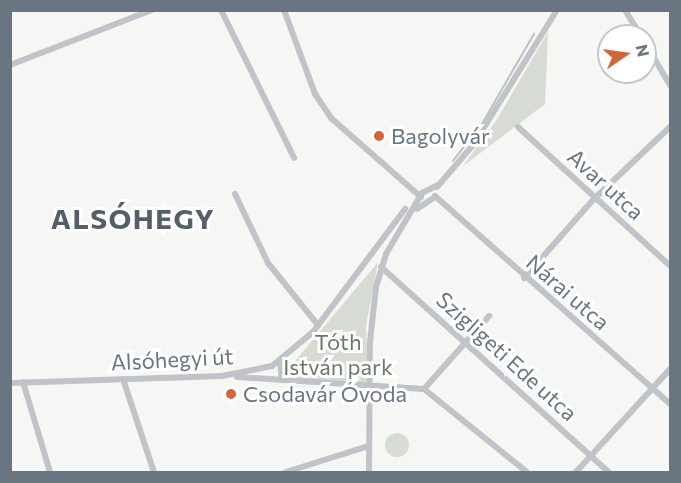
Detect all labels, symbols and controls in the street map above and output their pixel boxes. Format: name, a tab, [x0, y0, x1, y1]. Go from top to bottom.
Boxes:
north arrow	[597, 24, 657, 84]
text: N	[632, 42, 654, 58]
place label: Bagolyvár	[391, 123, 490, 149]
marker: Bagolyvár	[372, 129, 386, 143]
street label: Avar utca	[562, 143, 650, 225]
district label: ALSÓHEGY	[51, 201, 215, 235]
street label: Nárai utca	[521, 249, 615, 335]
street label: Szigligeti Ede utca	[431, 286, 583, 426]
park label: Tóth István park	[283, 328, 393, 380]
street label: Alsóhegyi út	[110, 343, 234, 375]
place label: Csodavár Óvoda	[243, 381, 407, 407]
marker: Csodavár Óvoda	[224, 387, 238, 401]

